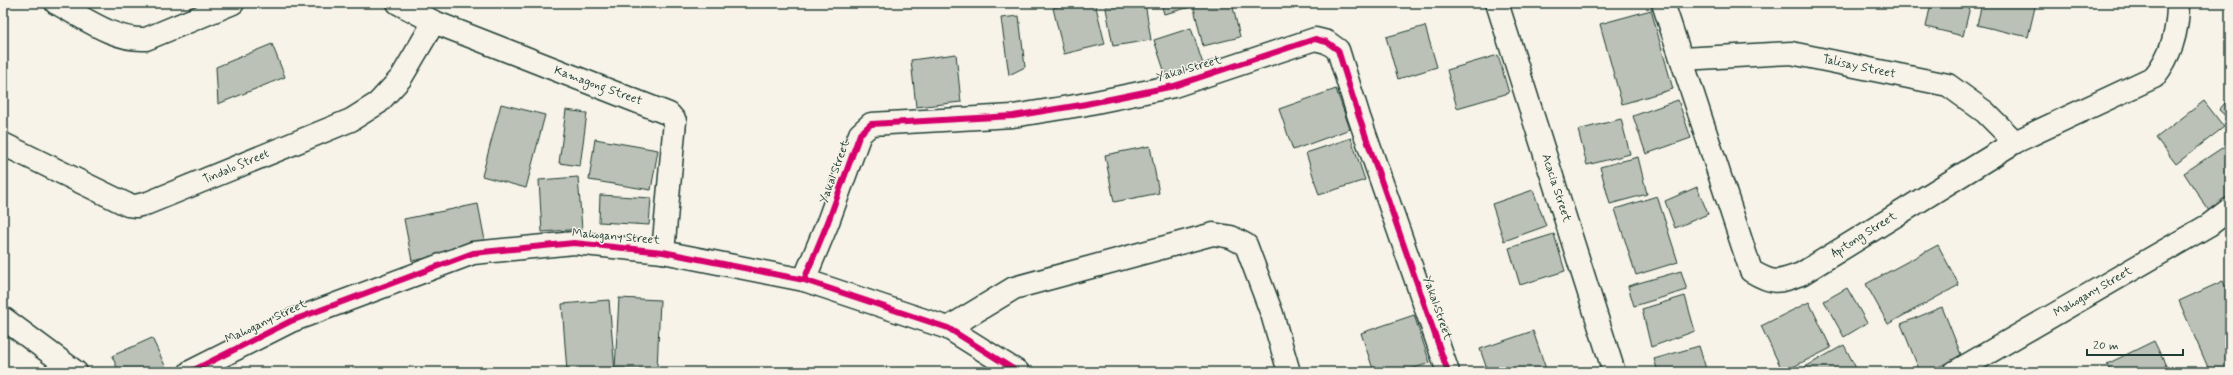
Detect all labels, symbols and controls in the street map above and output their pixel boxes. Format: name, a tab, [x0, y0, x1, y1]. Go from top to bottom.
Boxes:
street label: Talisay Street	[1821, 51, 1897, 83]
street label: Yakal Street	[1155, 52, 1223, 86]
street label: Kamagong Street	[551, 63, 645, 110]
street label: Yakal Street	[816, 138, 854, 206]
street label: Tindalo Street	[201, 146, 272, 188]
street label: Acacia Street	[1537, 152, 1575, 224]
street label: Apitong Street	[1828, 209, 1900, 261]
street label: Mahogany Street	[571, 225, 661, 249]
street label: Mahogany Street	[2051, 263, 2135, 321]
street label: Yakal Street	[1419, 274, 1455, 342]
street label: Mahogany Street	[223, 296, 309, 348]
scale bar	[2087, 331, 2183, 357]
text: 20 m	[2093, 338, 2119, 354]

